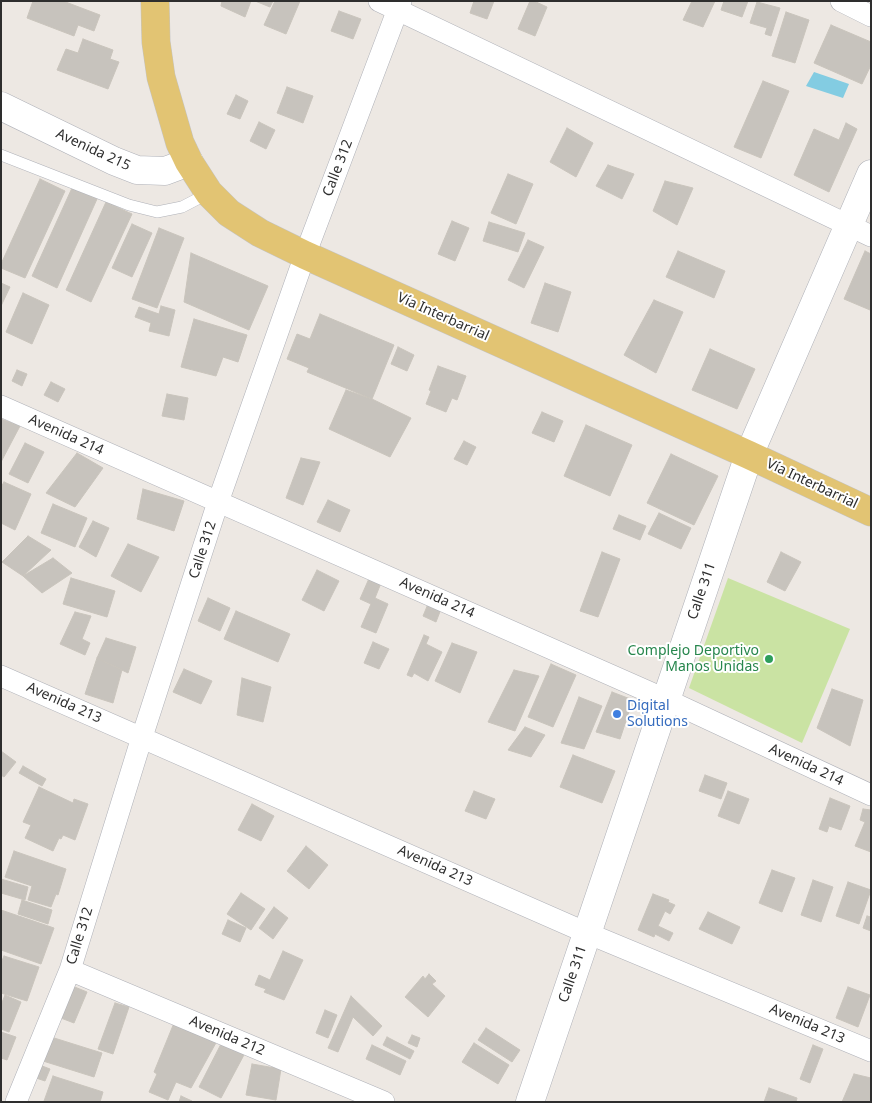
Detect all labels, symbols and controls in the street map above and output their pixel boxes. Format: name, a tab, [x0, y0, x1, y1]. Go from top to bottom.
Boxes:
street label: Avenida 215	[53, 125, 133, 175]
street label: Calle 312	[319, 137, 357, 199]
street label: Vía Interbarrial	[394, 289, 492, 345]
street label: Avenida 214	[26, 411, 106, 459]
street label: Vía Interbarrial	[764, 456, 860, 512]
street label: Calle 312	[186, 519, 220, 581]
street label: Calle 311	[684, 560, 720, 622]
street label: Avenida 214	[397, 574, 477, 622]
place label: Complejo Deportivo Manos Unidas	[628, 643, 759, 676]
marker: Complejo Deportivo Manos Unidas	[763, 653, 775, 665]
street label: Avenida 213	[24, 679, 104, 727]
place label: Digital Solutions	[627, 698, 688, 730]
marker: Digital Solutions	[611, 708, 623, 720]
street label: Avenida 214	[766, 740, 846, 790]
street label: Avenida 213	[395, 842, 475, 890]
street label: Calle 312	[63, 905, 97, 967]
street label: Calle 311	[555, 943, 591, 1005]
street label: Avenida 213	[767, 1001, 847, 1047]
street label: Avenida 212	[187, 1013, 267, 1059]

